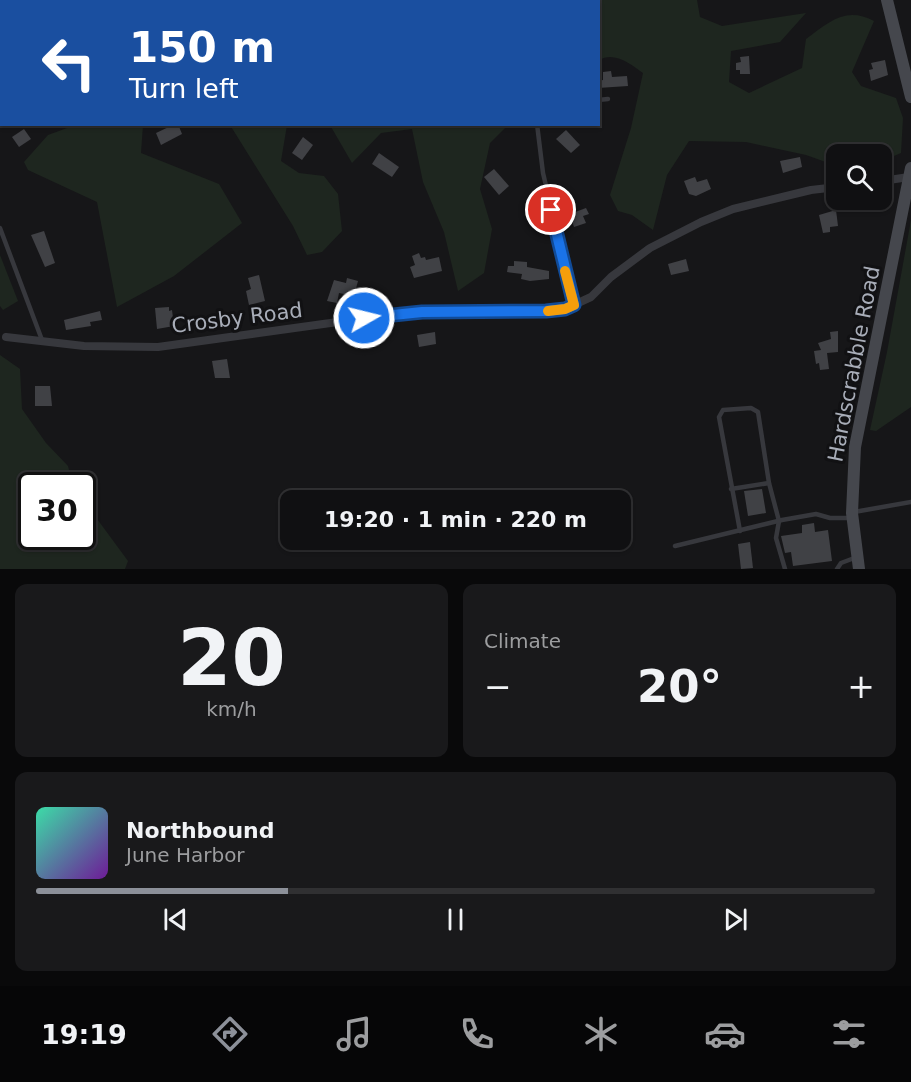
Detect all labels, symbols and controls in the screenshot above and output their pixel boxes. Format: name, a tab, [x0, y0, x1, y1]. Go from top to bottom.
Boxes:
text: 150 m	[129, 23, 275, 72]
icon: left	[30, 24, 108, 102]
text: Turn left	[129, 73, 239, 104]
map controls	[826, 144, 892, 210]
button: search	[826, 144, 892, 210]
pin	[525, 184, 576, 235]
icon: arrive	[534, 193, 567, 226]
street label: Hardscrabble Road	[823, 264, 885, 464]
position arrow	[332, 286, 396, 350]
street label: Crosby Road	[170, 298, 304, 338]
speed limit sign: 30	[18, 472, 96, 550]
text: 19:20 · 1 min · 220 m	[324, 507, 587, 532]
text: 20	[177, 613, 286, 703]
text: Climate	[484, 629, 561, 653]
text: 20°	[637, 660, 722, 713]
text: −	[484, 667, 512, 706]
text: +	[847, 667, 875, 706]
text: km/h	[206, 697, 257, 721]
text: Northbound	[126, 818, 275, 843]
text: June Harbor	[126, 843, 245, 867]
icon: previous	[159, 903, 192, 936]
icon: pause	[439, 903, 472, 936]
icon: next	[719, 903, 752, 936]
icon: directions	[209, 1013, 251, 1055]
icon: music	[333, 1013, 375, 1055]
icon: phone	[456, 1013, 498, 1055]
icon: climate	[580, 1013, 622, 1055]
icon: car	[704, 1013, 746, 1055]
icon: filters	[828, 1013, 870, 1055]
text: 19:19	[41, 1019, 127, 1050]

